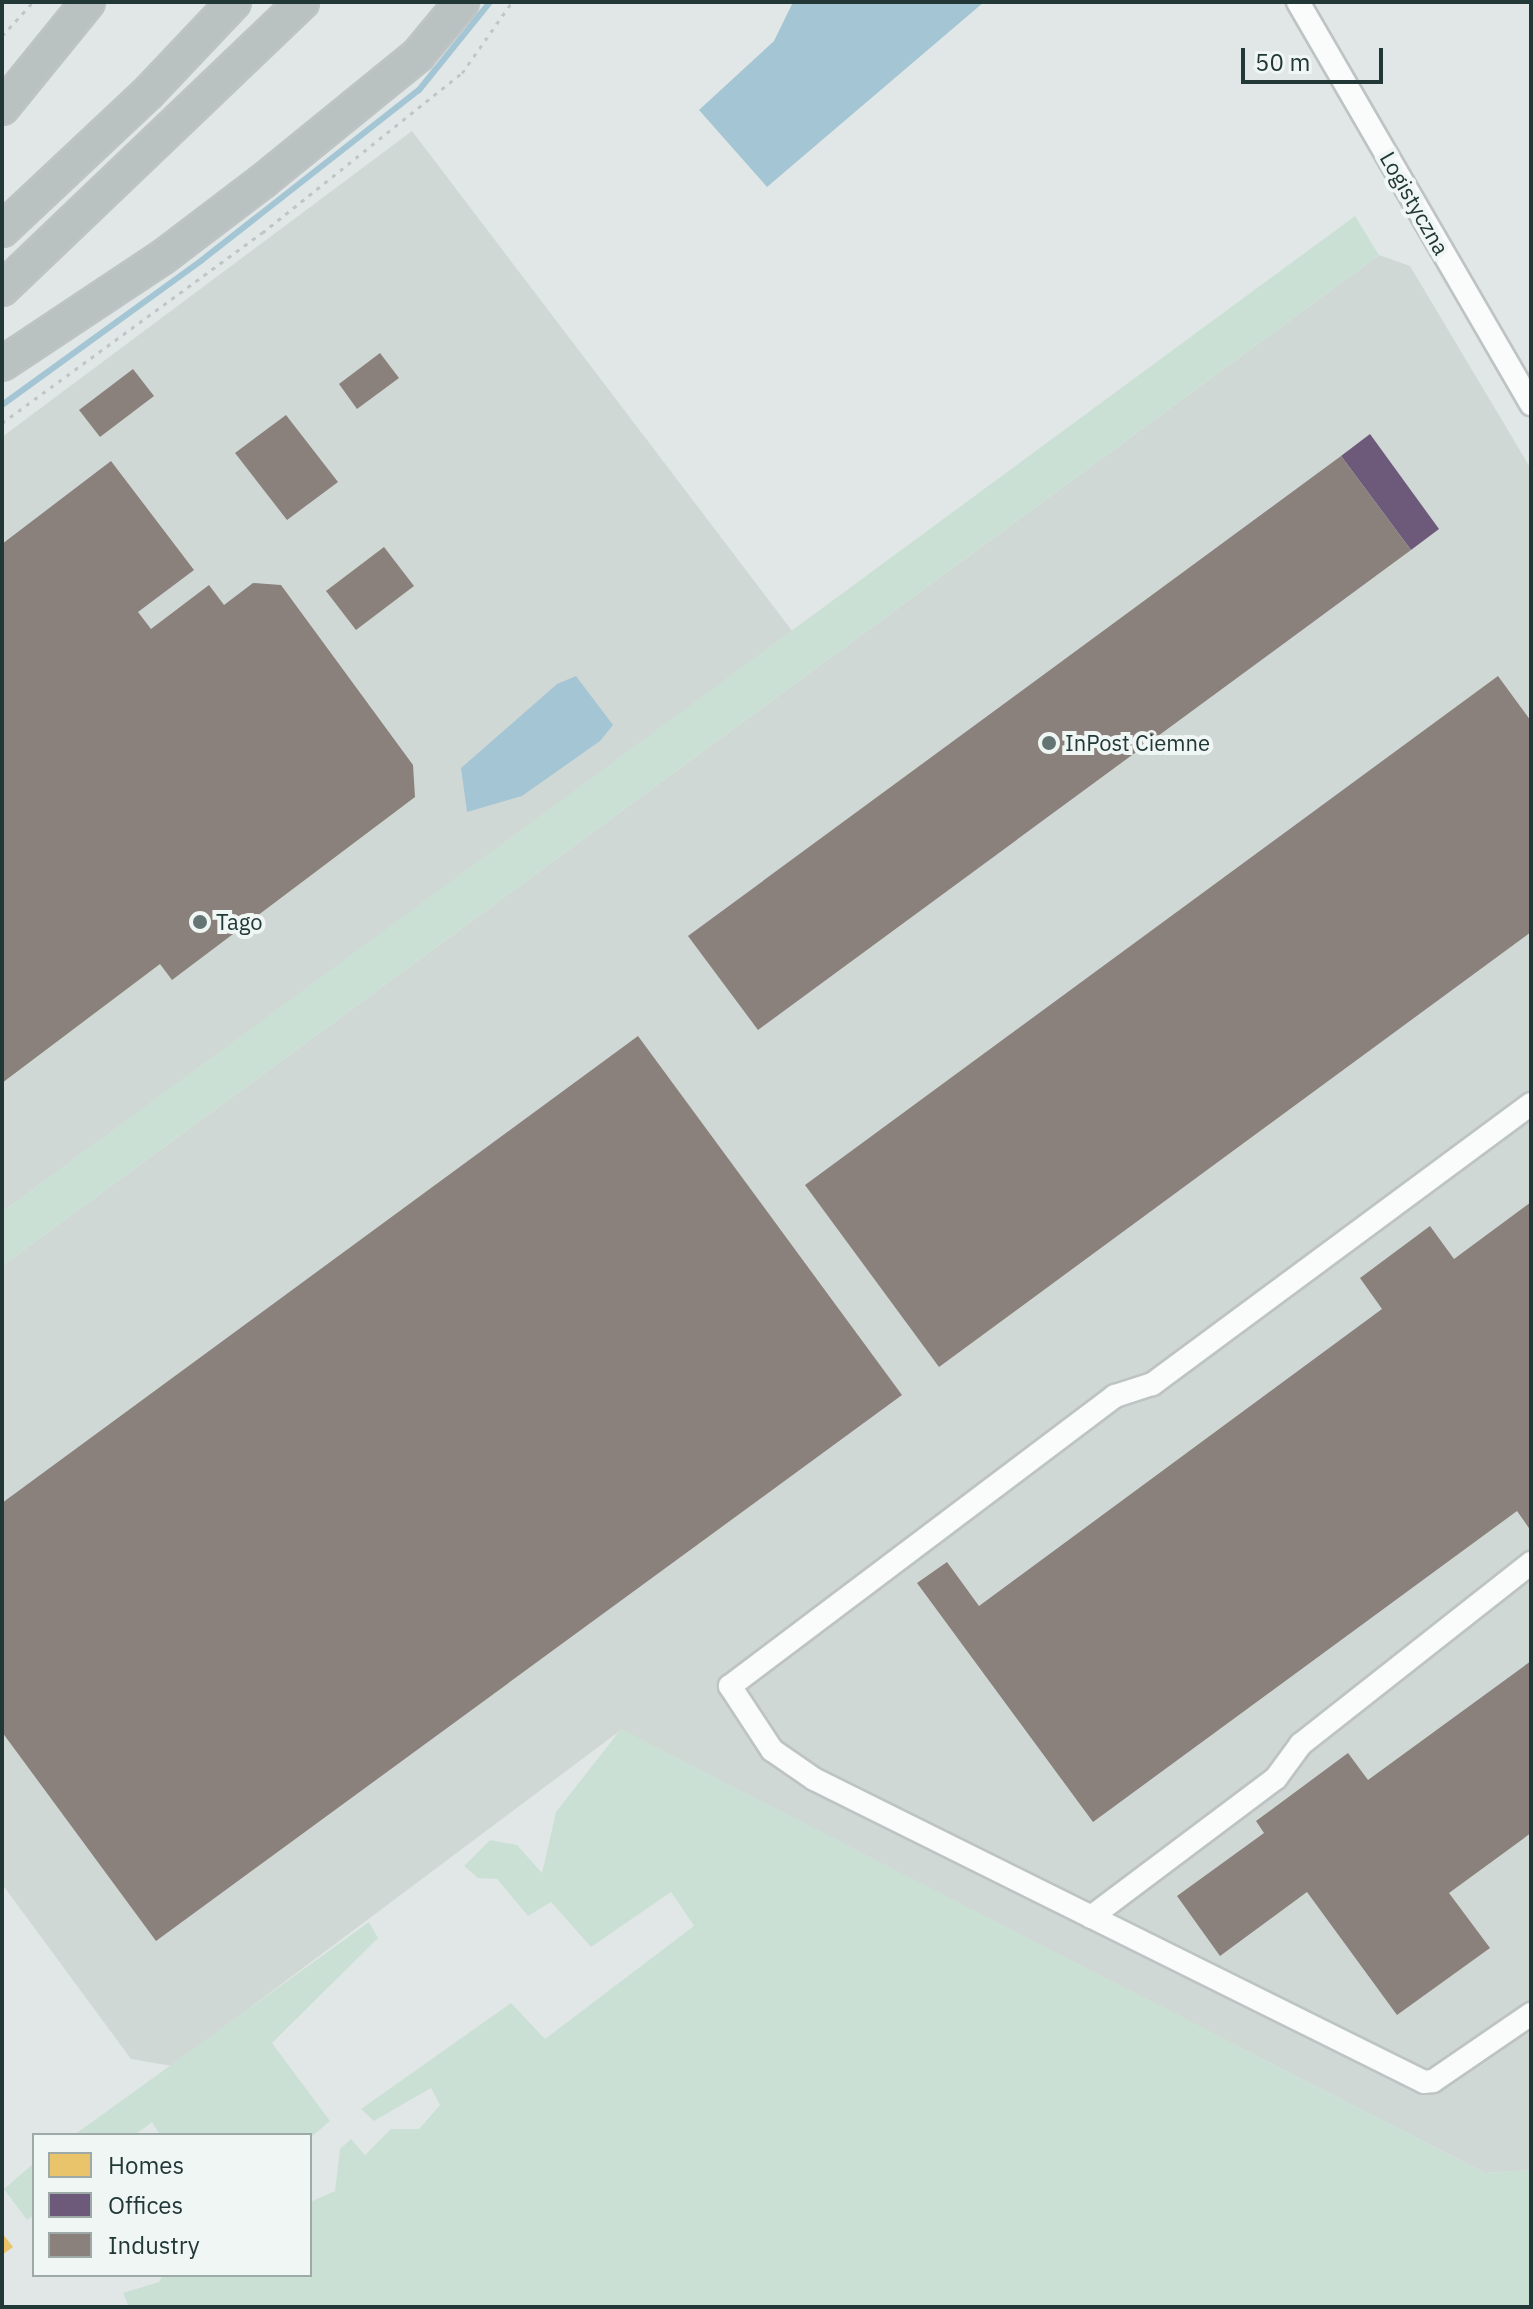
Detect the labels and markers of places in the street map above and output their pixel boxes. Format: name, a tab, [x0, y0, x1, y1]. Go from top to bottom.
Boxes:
place label: InPost Ciemne	[1065, 730, 1210, 756]
marker: InPost Ciemne	[1040, 734, 1058, 752]
place label: Tago	[216, 909, 263, 935]
marker: Tago	[191, 913, 209, 931]

